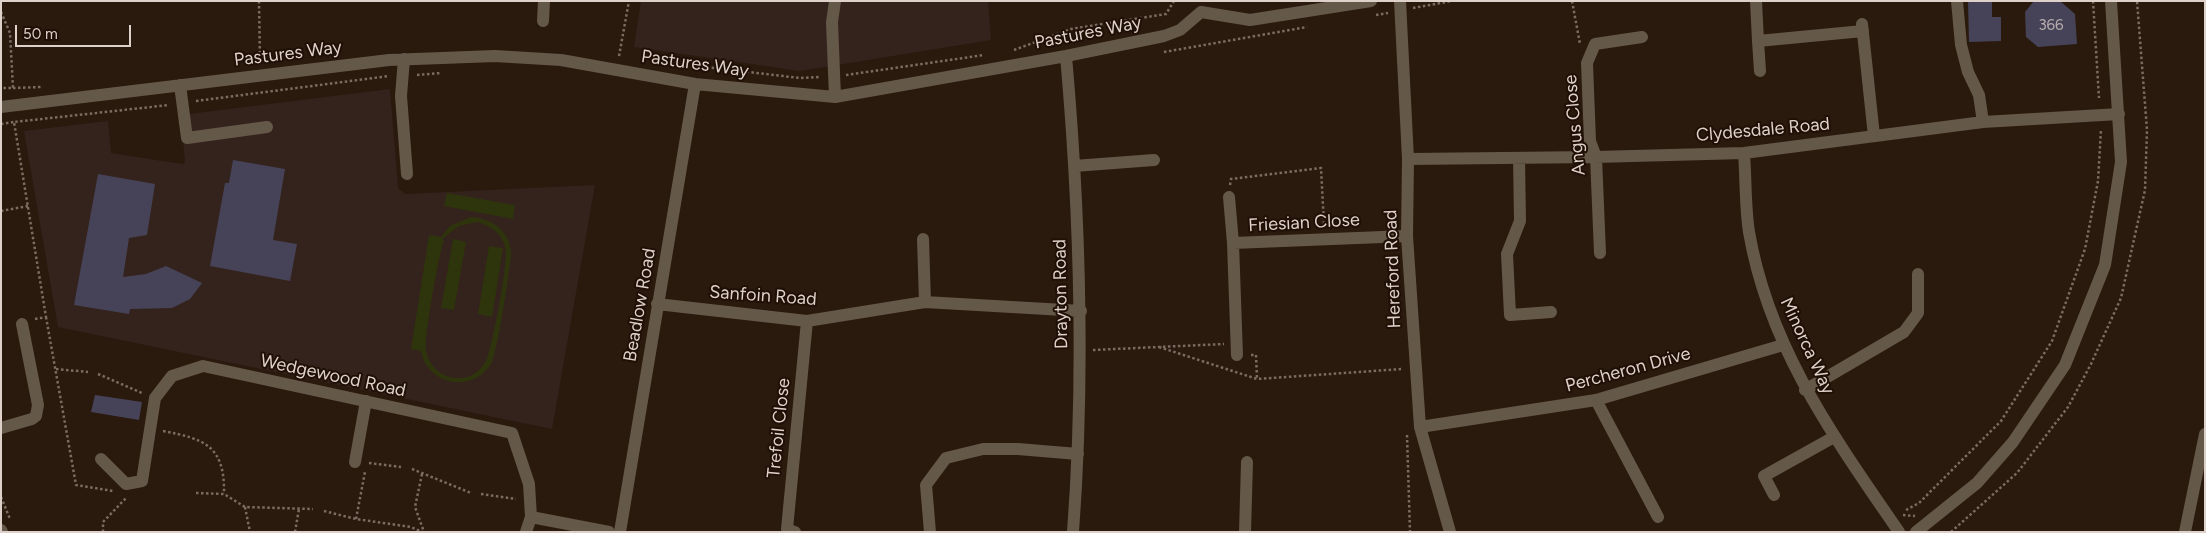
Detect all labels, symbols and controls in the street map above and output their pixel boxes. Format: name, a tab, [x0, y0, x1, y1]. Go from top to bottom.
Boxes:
street label: Pastures Way	[1033, 12, 1143, 54]
scale bar	[18, 15, 134, 47]
house number: 366	[2038, 17, 2064, 35]
text: 50 m	[23, 25, 58, 43]
street label: Pastures Way	[233, 37, 343, 71]
street label: Pastures Way	[640, 46, 750, 82]
street label: Angus Close	[1560, 74, 1590, 176]
street label: Clydesdale Road	[1695, 113, 1831, 147]
street label: Friesian Close	[1248, 209, 1360, 237]
street label: Hereford Road	[1380, 209, 1406, 329]
street label: Drayton Road	[1049, 239, 1073, 349]
street label: Beadlow Road	[619, 247, 661, 363]
street label: Sanfoin Road	[709, 281, 817, 311]
street label: Minorca Way	[1775, 294, 1839, 398]
street label: Percheron Drive	[1563, 343, 1693, 397]
street label: Wedgewood Road	[258, 350, 408, 402]
street label: Trefoil Close	[763, 377, 795, 479]

